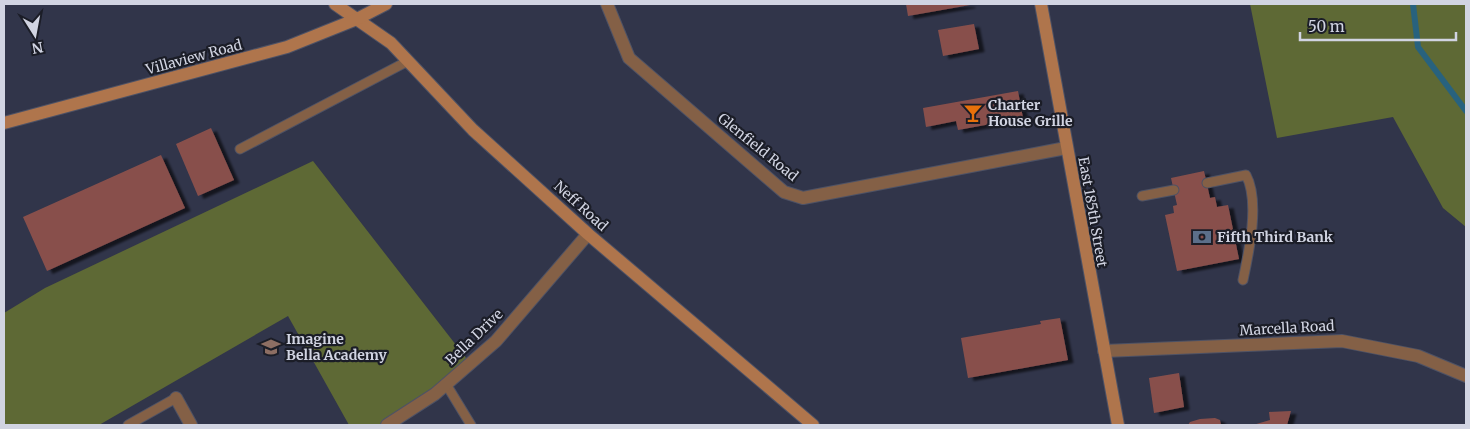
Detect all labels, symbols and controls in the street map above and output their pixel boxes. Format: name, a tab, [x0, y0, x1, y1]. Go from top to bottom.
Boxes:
north arrow	[10, 10, 60, 60]
scale bar	[1300, 10, 1456, 42]
text: 50 m	[1308, 17, 1345, 36]
street label: Villaview Road	[143, 35, 245, 79]
text: N	[30, 38, 45, 58]
place label: Charter House Grille	[988, 96, 1073, 130]
bar icon: Charter House Grille	[962, 102, 984, 124]
street label: Glenfield Road	[714, 109, 802, 185]
street label: East 185th Street	[1074, 155, 1112, 269]
street label: Neff Road	[550, 177, 612, 235]
bank icon: Fifth Third Bank	[1191, 226, 1213, 248]
place label: Fifth Third Bank	[1217, 228, 1334, 246]
street label: Bella Drive	[442, 305, 506, 369]
street label: Marcella Road	[1239, 316, 1335, 339]
place label: Imagine Bella Academy	[286, 330, 388, 364]
school or university icon: Imagine Bella Academy	[260, 336, 282, 358]

